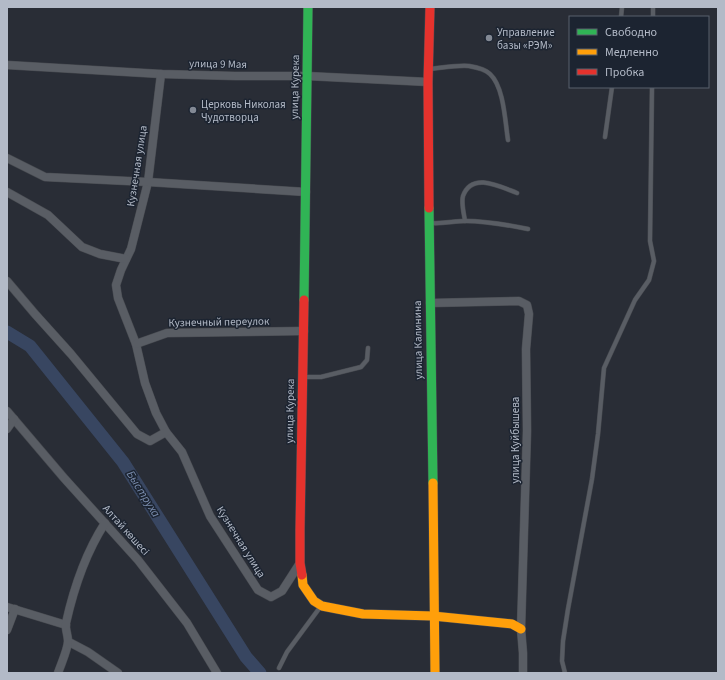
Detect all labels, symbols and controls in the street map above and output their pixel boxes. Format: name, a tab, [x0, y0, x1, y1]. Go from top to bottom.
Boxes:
legend	[569, 16, 709, 88]
text: Свободно	[605, 24, 657, 41]
place label: Управление базы «РЭМ»	[497, 25, 555, 53]
marker: Управление базы «РЭМ»	[484, 33, 494, 43]
text: Медленно	[605, 44, 659, 61]
street label: улица Курека	[287, 54, 303, 120]
street label: улица 9 Мая	[189, 56, 247, 72]
text: Пробка	[605, 64, 644, 81]
place label: Церковь Николая Чудотворца	[201, 97, 286, 125]
marker: Церковь Николая Чудотворца	[188, 105, 198, 115]
street label: Кузнечная улица	[123, 124, 151, 208]
street label: улица Калинина	[410, 300, 426, 380]
street label: Кузнечный переулок	[168, 314, 270, 330]
street label: улица Курека	[282, 378, 298, 444]
street label: улица Куйбышева	[508, 397, 523, 483]
water label: Быструха	[122, 467, 164, 521]
street label: Алтай көшесі	[99, 501, 153, 559]
street label: Кузнечная улица	[213, 503, 269, 581]

